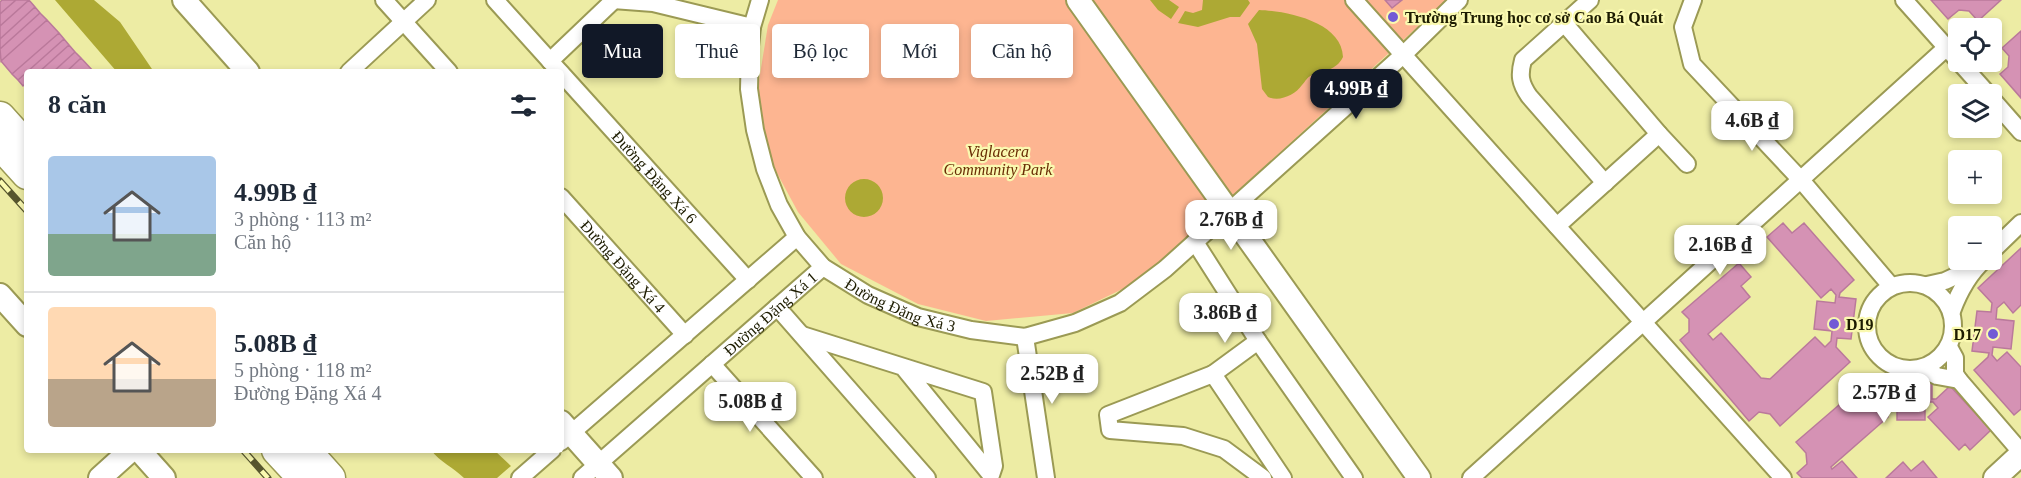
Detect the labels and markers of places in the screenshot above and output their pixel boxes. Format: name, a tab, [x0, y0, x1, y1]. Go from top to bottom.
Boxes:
place label: Trường Trung học cơ sở Cao Bá Quát	[1405, 9, 1664, 27]
marker: Trường Trung học cơ sở Cao Bá Quát	[1386, 10, 1400, 24]
pin: 4.99B ₫	[1301, 69, 1411, 120]
pin: 4.6B ₫	[1703, 101, 1801, 152]
pin: 2.76B ₫	[1176, 200, 1286, 251]
pin: 2.16B ₫	[1665, 225, 1775, 276]
pin: 3.86B ₫	[1170, 293, 1280, 344]
place label: D19	[1846, 316, 1874, 333]
marker: D19	[1827, 317, 1841, 331]
place label: D17	[1953, 326, 1981, 343]
marker: D17	[1986, 327, 2000, 341]
pin: 2.52B ₫	[997, 354, 1107, 405]
pin: 2.57B ₫	[1829, 373, 1939, 424]
pin: 5.08B ₫	[695, 382, 805, 433]

